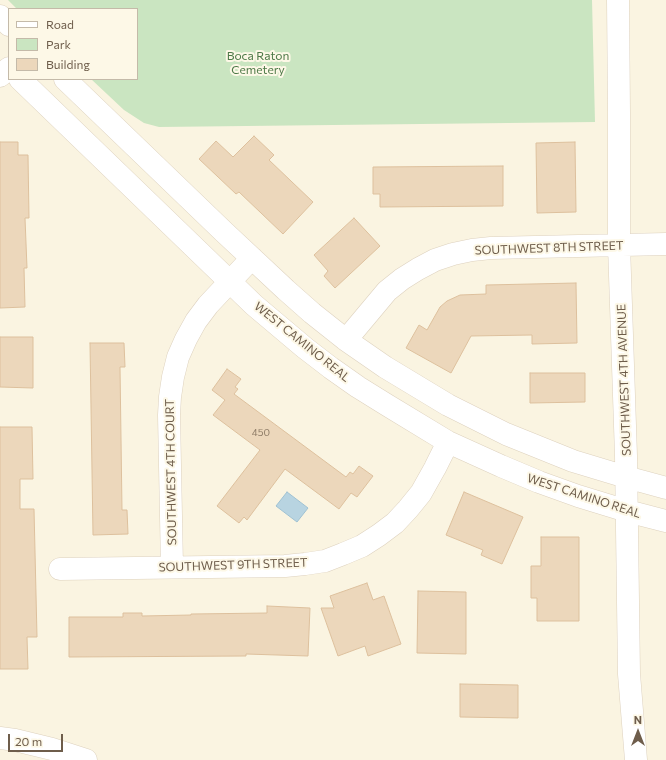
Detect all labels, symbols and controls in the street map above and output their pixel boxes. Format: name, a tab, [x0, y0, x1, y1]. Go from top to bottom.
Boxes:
legend	[8, 8, 138, 80]
text: Road	[46, 17, 74, 31]
text: Park	[46, 37, 71, 51]
park label: Boca Raton Cemetery	[227, 49, 289, 77]
text: Building	[46, 57, 90, 71]
street label: SOUTHWEST 8TH STREET	[474, 238, 624, 258]
street label: WEST CAMINO REAL	[251, 299, 353, 385]
street label: SOUTHWEST 4TH AVENUE	[614, 304, 634, 456]
street label: SOUTHWEST 4TH COURT	[163, 399, 179, 545]
house number: 450	[252, 427, 270, 439]
street label: WEST CAMINO REAL	[525, 471, 643, 521]
street label: SOUTHWEST 9TH STREET	[158, 555, 308, 575]
north arrow	[618, 712, 658, 752]
text: N	[634, 713, 642, 726]
scale bar	[10, 726, 65, 752]
text: 20 m	[15, 734, 42, 748]

